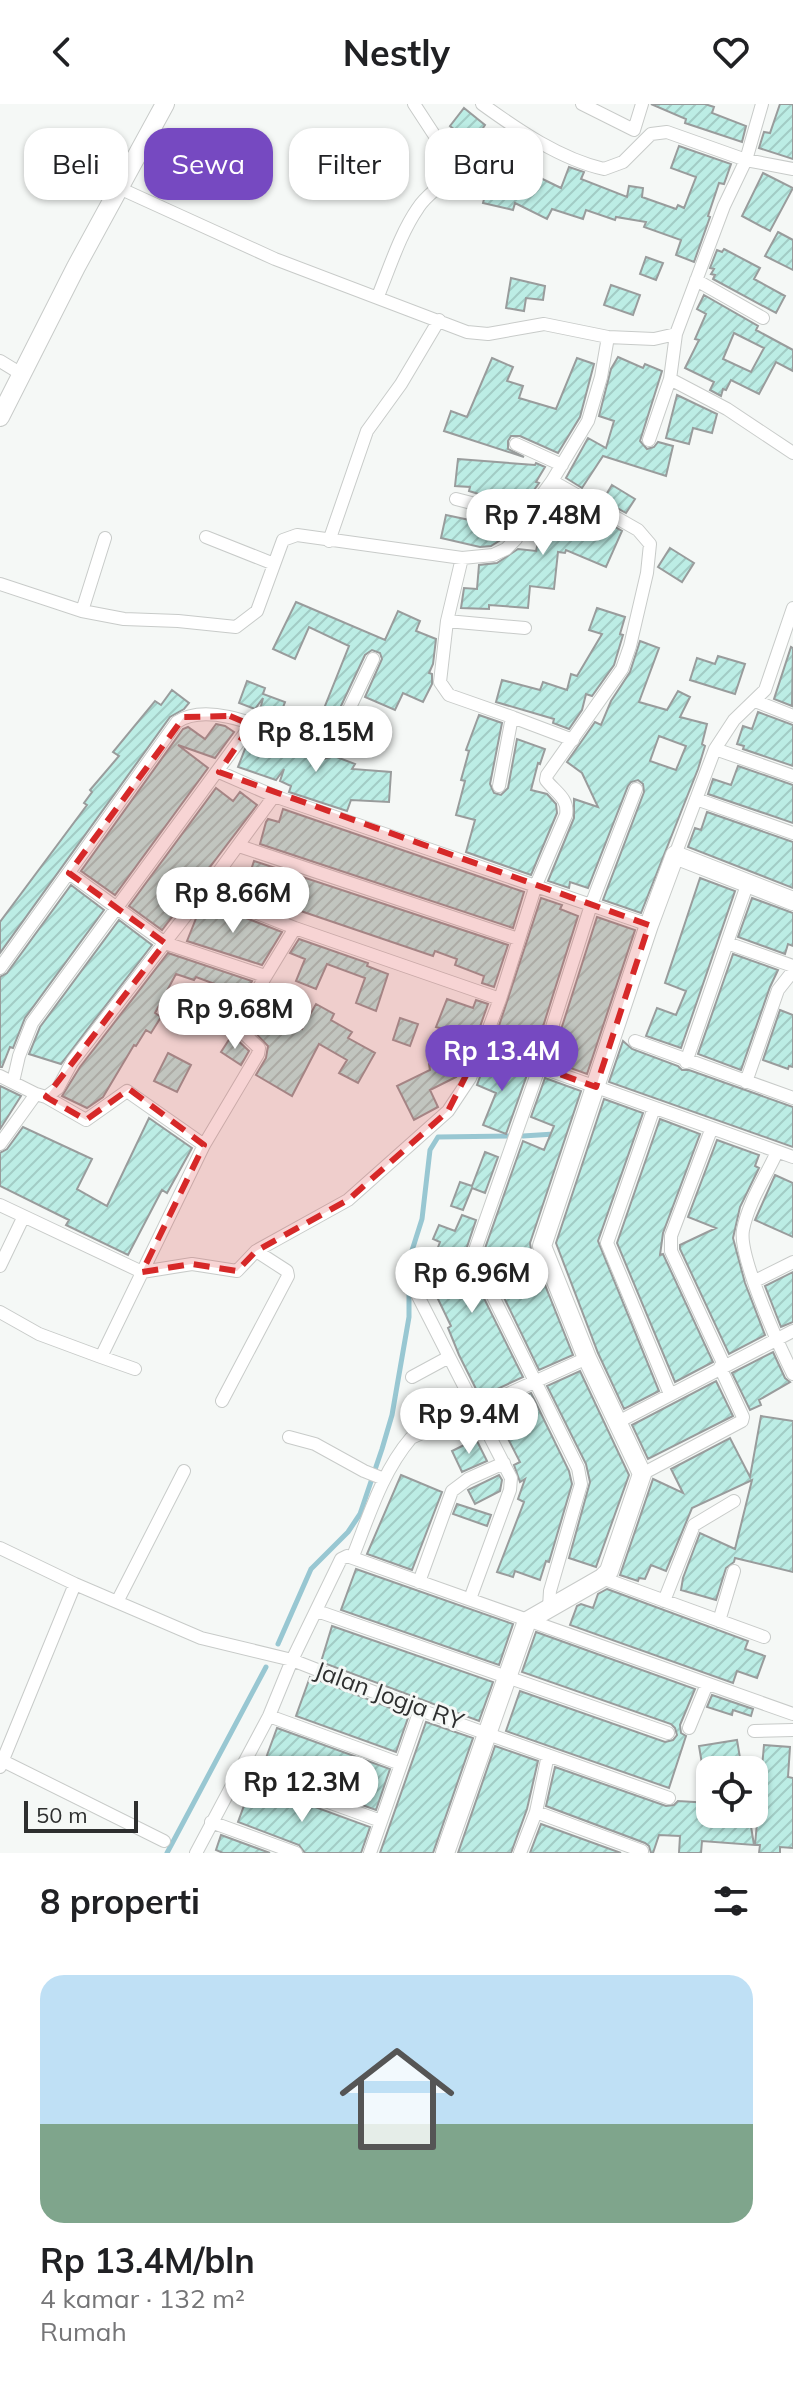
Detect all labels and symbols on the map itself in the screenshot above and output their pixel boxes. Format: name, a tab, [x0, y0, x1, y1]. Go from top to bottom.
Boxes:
pin: Rp 7.48M	[460, 489, 626, 557]
pin: Rp 8.15M	[233, 706, 399, 774]
pin: Rp 8.66M	[150, 867, 316, 935]
pin: Rp 9.68M	[152, 983, 318, 1051]
pin: Rp 13.4M	[419, 1025, 585, 1093]
pin: Rp 6.96M	[389, 1247, 555, 1315]
pin: Rp 9.4M	[395, 1388, 543, 1456]
street label: Jalan Jogja RY	[311, 1654, 468, 1736]
pin: Rp 12.3M	[219, 1756, 385, 1824]
scale bar	[24, 1797, 138, 1833]

